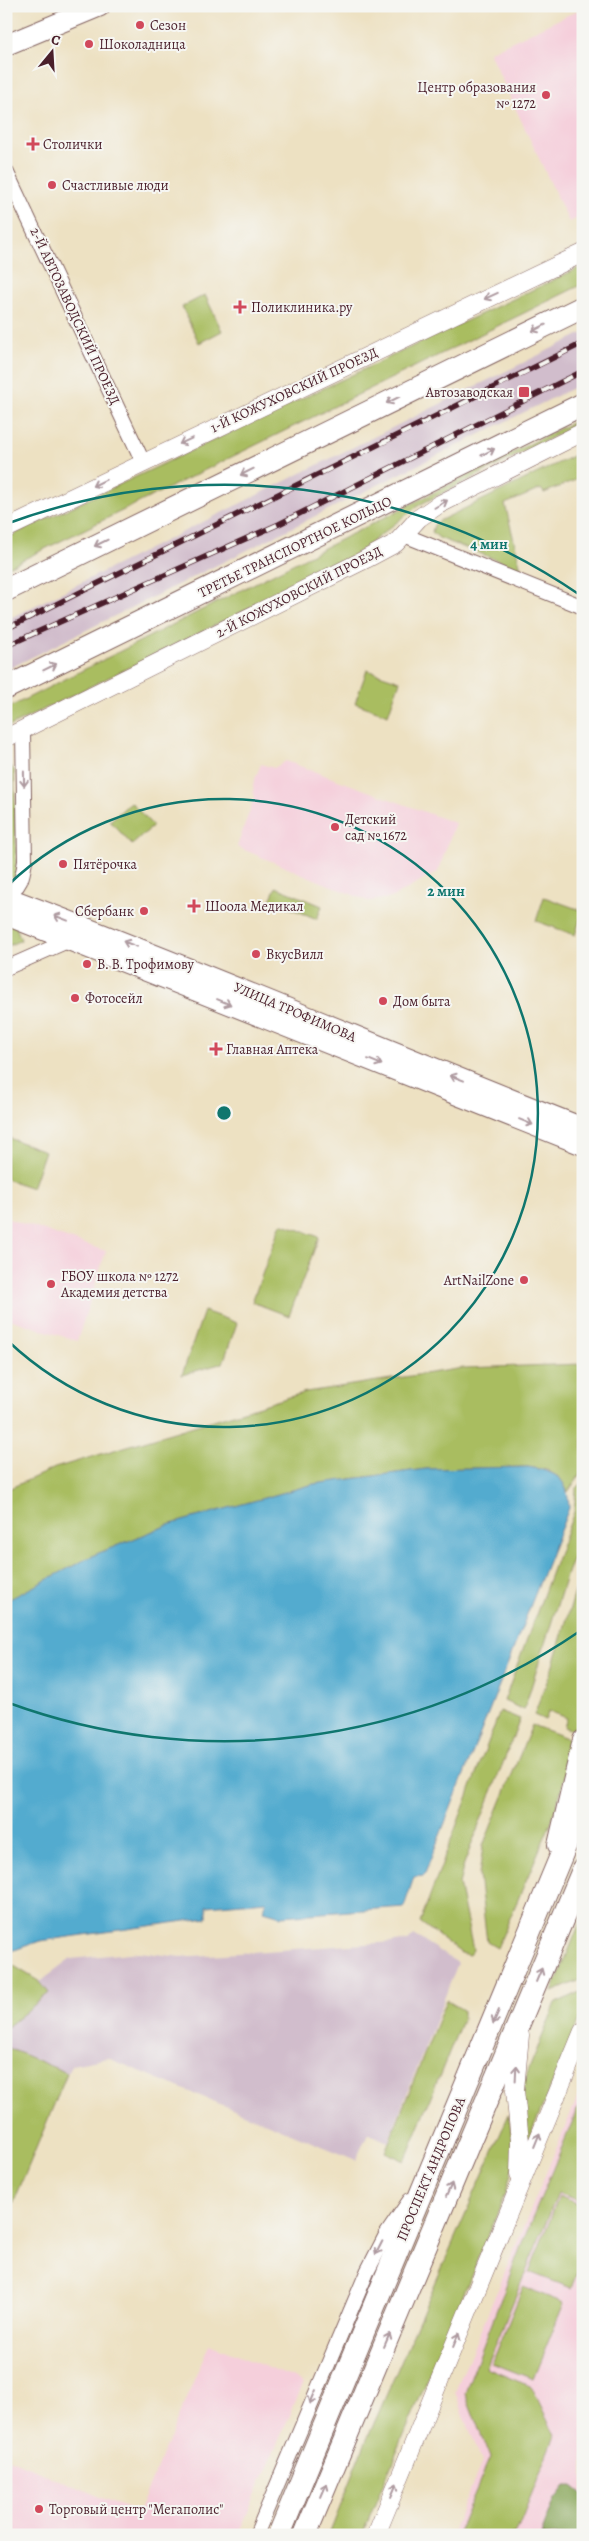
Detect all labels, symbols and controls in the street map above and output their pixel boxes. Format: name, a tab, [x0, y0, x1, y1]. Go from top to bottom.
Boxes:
place label: Сезон	[150, 16, 186, 35]
marker: Сезон	[134, 19, 146, 31]
north arrow	[28, 28, 78, 78]
text: С	[49, 30, 63, 51]
place label: Шоколадница	[99, 35, 186, 54]
marker: Шоколадница	[83, 38, 95, 50]
place label: Центр образования № 1272	[418, 78, 536, 113]
marker: Центр образования № 1272	[540, 89, 552, 101]
place label: Столички	[43, 135, 102, 154]
marker: Столички	[27, 138, 39, 150]
place label: Счастливые люди	[62, 176, 169, 195]
marker: Счастливые люди	[46, 179, 58, 191]
street label: 2-Й АВТОЗАВОДСКИЙ ПРОЕЗД	[25, 224, 125, 408]
one-way arrow	[484, 292, 499, 302]
place label: Поликлиника.ру	[251, 298, 353, 317]
marker: Поликлиника.ру	[233, 300, 247, 314]
one-way arrow	[532, 324, 547, 334]
street label: 1-Й КОЖУХОВСКИЙ ПРОЕЗД	[207, 343, 381, 437]
place label: Автозаводская	[425, 383, 513, 402]
marker: Автозаводская	[517, 385, 531, 399]
one-way arrow	[386, 396, 401, 405]
one-way arrow	[179, 437, 194, 446]
one-way arrow	[480, 446, 495, 456]
one-way arrow	[240, 468, 255, 477]
one-way arrow	[92, 479, 107, 488]
street label: ТРЕТЬЕ ТРАНСПОРТНОЕ КОЛЬЦО	[195, 492, 395, 602]
one-way arrow	[433, 499, 448, 509]
text: 4 мин	[470, 534, 508, 554]
one-way arrow	[94, 539, 109, 549]
street label: 2-Й КОЖУХОВСКИЙ ПРОЕЗД	[213, 542, 385, 642]
one-way arrow	[42, 662, 57, 671]
one-way arrow	[19, 771, 29, 787]
place label: Детский сад № 1672	[345, 810, 407, 845]
marker: Детский сад № 1672	[329, 821, 341, 833]
place label: Пятёрочка	[73, 855, 137, 874]
marker: Пятёрочка	[57, 858, 69, 870]
text: 2 мин	[427, 881, 465, 901]
place label: Шоола Медикал	[205, 897, 303, 916]
marker: Шоола Медикал	[187, 899, 201, 913]
place label: Сбербанк	[75, 902, 134, 921]
marker: Сбербанк	[138, 905, 150, 917]
one-way arrow	[54, 913, 70, 922]
one-way arrow	[123, 939, 138, 949]
place label: ВкусВилл	[266, 945, 324, 964]
marker: ВкусВилл	[250, 948, 262, 960]
place label: В. В. Трофимову	[97, 955, 195, 974]
marker: В. В. Трофимову	[81, 958, 93, 970]
street label: УЛИЦА ТРОФИМОВА	[231, 978, 360, 1047]
place label: Фотосейл	[85, 989, 143, 1008]
marker: Фотосейл	[69, 992, 81, 1004]
place label: Дом быта	[393, 992, 451, 1011]
marker: Дом быта	[377, 995, 389, 1007]
one-way arrow	[216, 998, 231, 1007]
place label: Главная Аптека	[226, 1040, 319, 1059]
marker: Главная Аптека	[210, 1043, 222, 1055]
one-way arrow	[367, 1058, 382, 1067]
one-way arrow	[449, 1073, 465, 1082]
centre of rings	[215, 1104, 233, 1122]
one-way arrow	[518, 1119, 533, 1128]
place label: ГБОУ школа № 1272 Академия детства	[60, 1267, 179, 1302]
place label: ArtNailZone	[443, 1271, 514, 1290]
marker: ArtNailZone	[518, 1274, 530, 1286]
marker: ГБОУ школа № 1272 Академия детства	[45, 1278, 57, 1290]
one-way arrow	[534, 1968, 544, 1983]
one-way arrow	[490, 2009, 500, 2024]
one-way arrow	[511, 2066, 520, 2082]
street label: ПРОСПЕКТ АНДРОПОВА	[392, 2093, 470, 2244]
one-way arrow	[533, 2133, 543, 2148]
one-way arrow	[445, 2183, 455, 2198]
one-way arrow	[374, 2241, 384, 2256]
one-way arrow	[453, 2332, 462, 2347]
one-way arrow	[382, 2333, 392, 2348]
one-way arrow	[308, 2389, 318, 2404]
one-way arrow	[320, 2483, 330, 2498]
one-way arrow	[390, 2483, 400, 2498]
place label: Торговый центр "Мегаполис"	[49, 2500, 223, 2519]
marker: Торговый центр "Мегаполис"	[33, 2503, 45, 2515]

